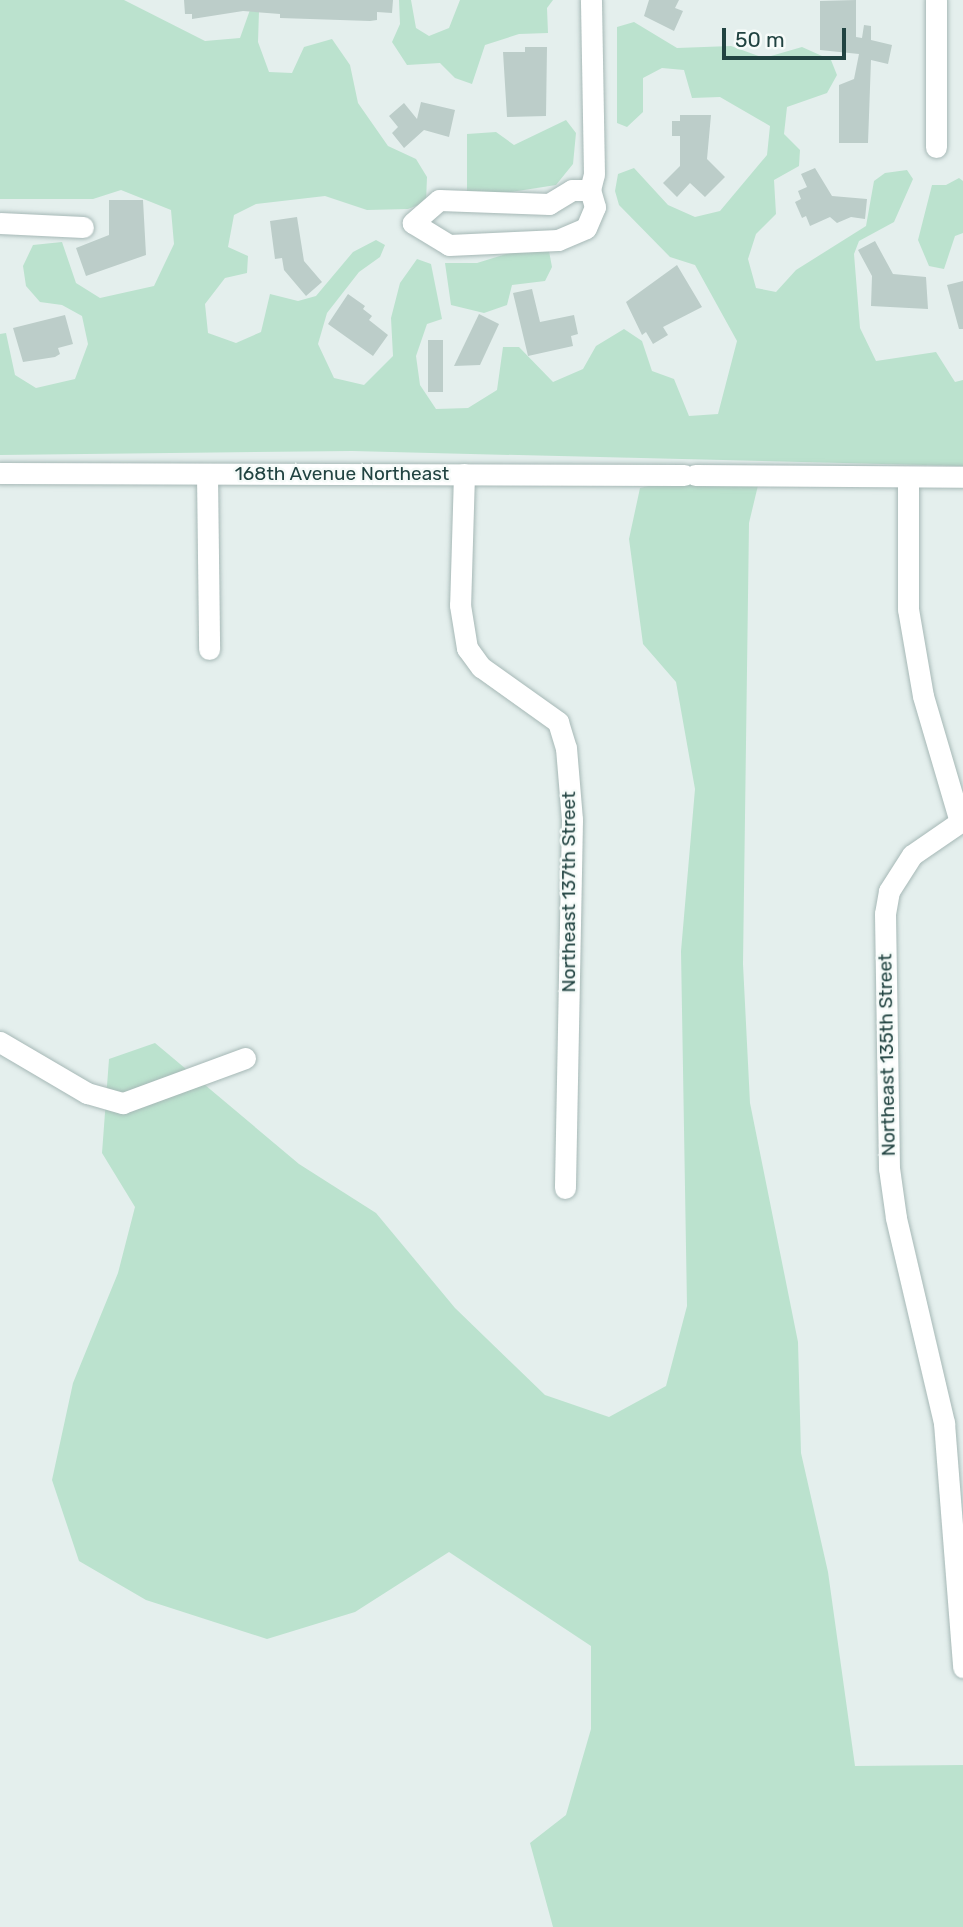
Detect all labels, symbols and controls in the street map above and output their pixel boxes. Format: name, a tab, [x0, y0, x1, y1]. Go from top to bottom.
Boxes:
scale bar	[725, 14, 849, 58]
text: 50 m	[735, 27, 785, 52]
street label: 168th Avenue Northeast	[234, 463, 450, 485]
street label: Northeast 137th Street	[558, 791, 580, 993]
street label: Northeast 135th Street	[874, 953, 900, 1157]

